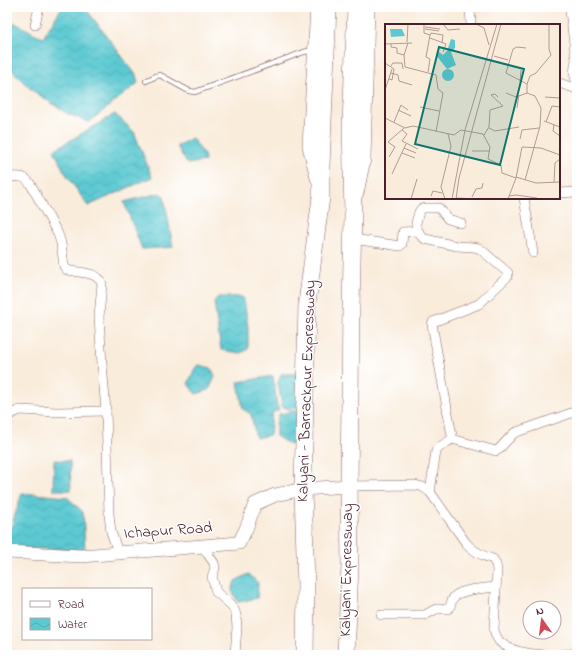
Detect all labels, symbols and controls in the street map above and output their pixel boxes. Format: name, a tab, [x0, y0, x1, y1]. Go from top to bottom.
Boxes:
inset map	[385, 24, 560, 199]
street label: Kalyani - Barrackpur Expressway	[291, 279, 323, 502]
street label: Kalyani Expressway	[334, 503, 360, 637]
street label: Ichapur Road	[123, 516, 213, 546]
legend	[22, 588, 152, 640]
text: Road	[58, 596, 84, 614]
north arrow	[522, 600, 562, 640]
text: N	[534, 603, 545, 620]
text: Water	[58, 616, 87, 634]

